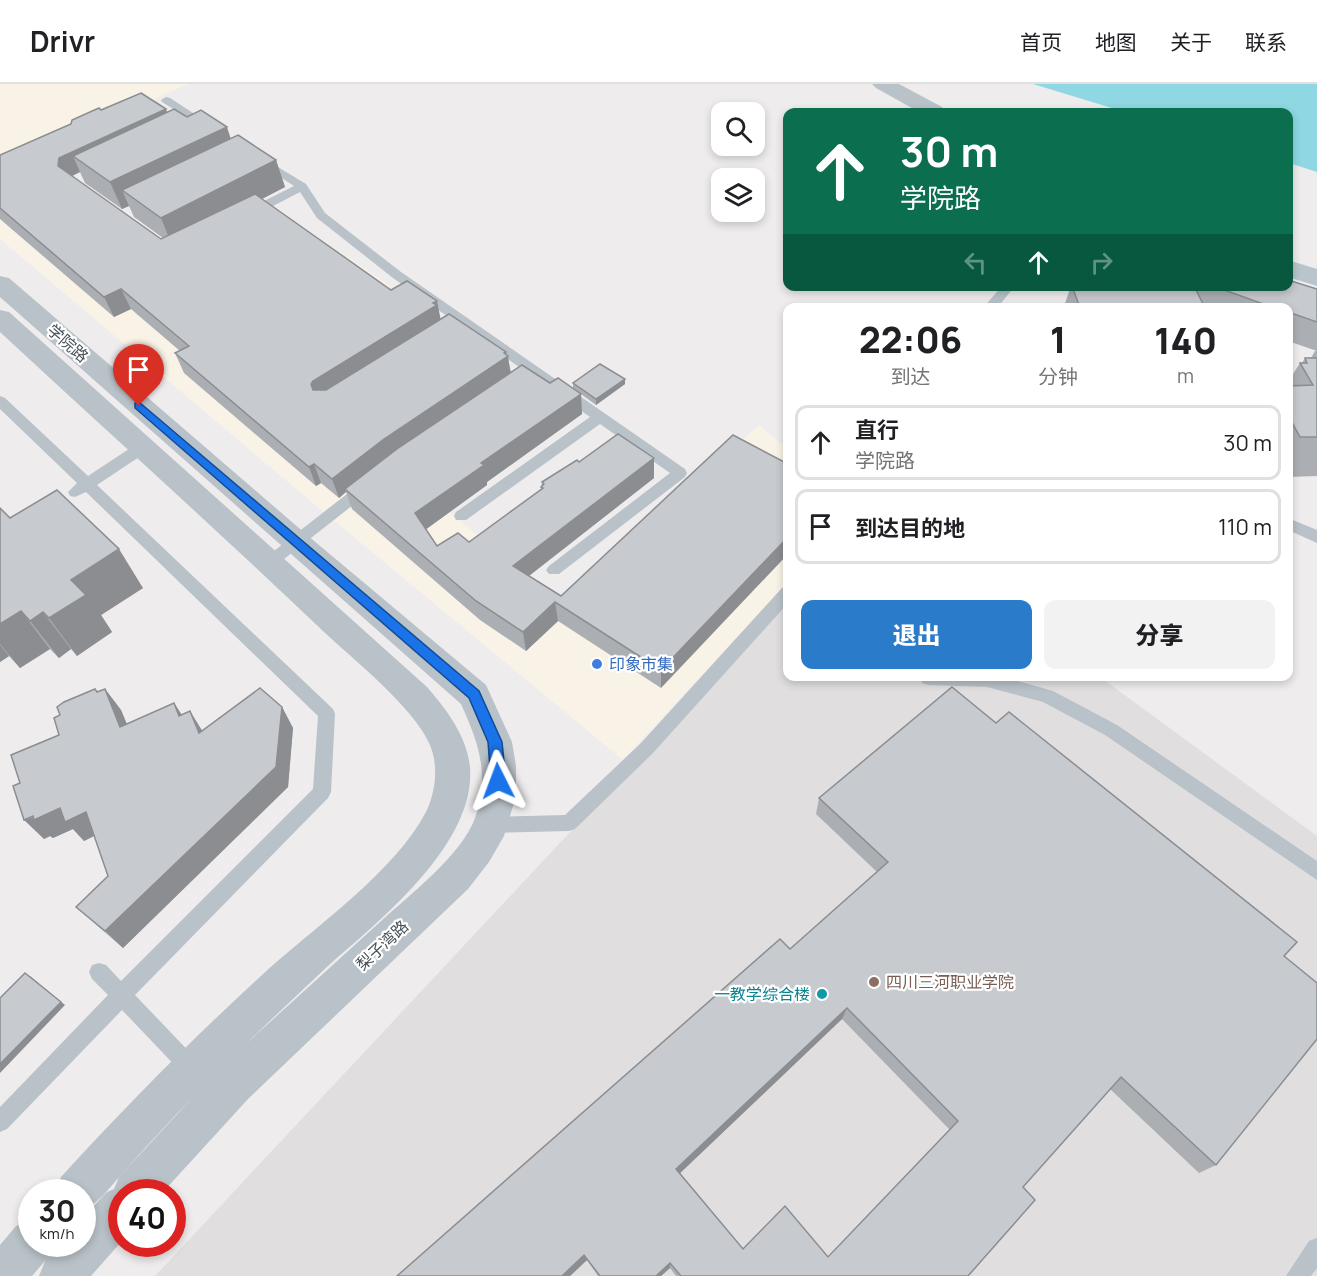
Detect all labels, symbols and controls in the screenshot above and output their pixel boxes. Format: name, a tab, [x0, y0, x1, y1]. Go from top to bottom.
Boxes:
text: Drivr	[30, 22, 95, 60]
text: 首页	[1020, 28, 1062, 56]
text: 地图	[1095, 28, 1137, 56]
text: 关于	[1170, 28, 1212, 56]
text: 联系	[1245, 28, 1287, 56]
map controls	[711, 102, 765, 222]
button: search	[711, 102, 765, 156]
text: 30 m	[900, 122, 998, 180]
icon: ahead	[801, 132, 879, 210]
button: layers	[711, 168, 765, 222]
text: 学院路	[900, 179, 981, 216]
icon: left	[959, 246, 992, 279]
icon: ahead	[1022, 246, 1055, 279]
icon: right	[1085, 246, 1118, 279]
text: 22:06	[859, 315, 962, 364]
text: 1	[1050, 315, 1066, 364]
text: 140	[1154, 316, 1217, 365]
street label: 学院路	[43, 319, 93, 367]
pin	[113, 344, 164, 406]
icon: arrive	[122, 353, 155, 386]
text: m	[1177, 362, 1194, 389]
text: 到达	[891, 363, 931, 390]
text: 分钟	[1038, 363, 1078, 390]
text: 直行	[855, 415, 899, 445]
icon: ahead	[804, 426, 837, 459]
text: 30 m	[1223, 428, 1272, 458]
text: 学院路	[855, 447, 915, 474]
icon: arrive	[804, 510, 837, 543]
text: 110 m	[1218, 512, 1272, 542]
text: 到达目的地	[855, 513, 965, 543]
button: 退出	[801, 600, 1032, 669]
button: 分享	[1044, 600, 1275, 669]
place label: 印象市集	[609, 653, 673, 675]
marker: 印象市集	[590, 657, 604, 671]
position arrow	[466, 749, 530, 813]
street label: 梨子湾路	[351, 915, 413, 975]
place label: 四川三河职业学院	[886, 971, 1014, 993]
marker: 四川三河职业学院	[867, 975, 881, 989]
place label: 一教学综合楼	[714, 983, 810, 1005]
marker: 一教学综合楼	[815, 987, 829, 1001]
speed limit sign: 40	[108, 1179, 186, 1257]
text: 30	[38, 1190, 76, 1231]
text: km/h	[40, 1223, 74, 1244]

